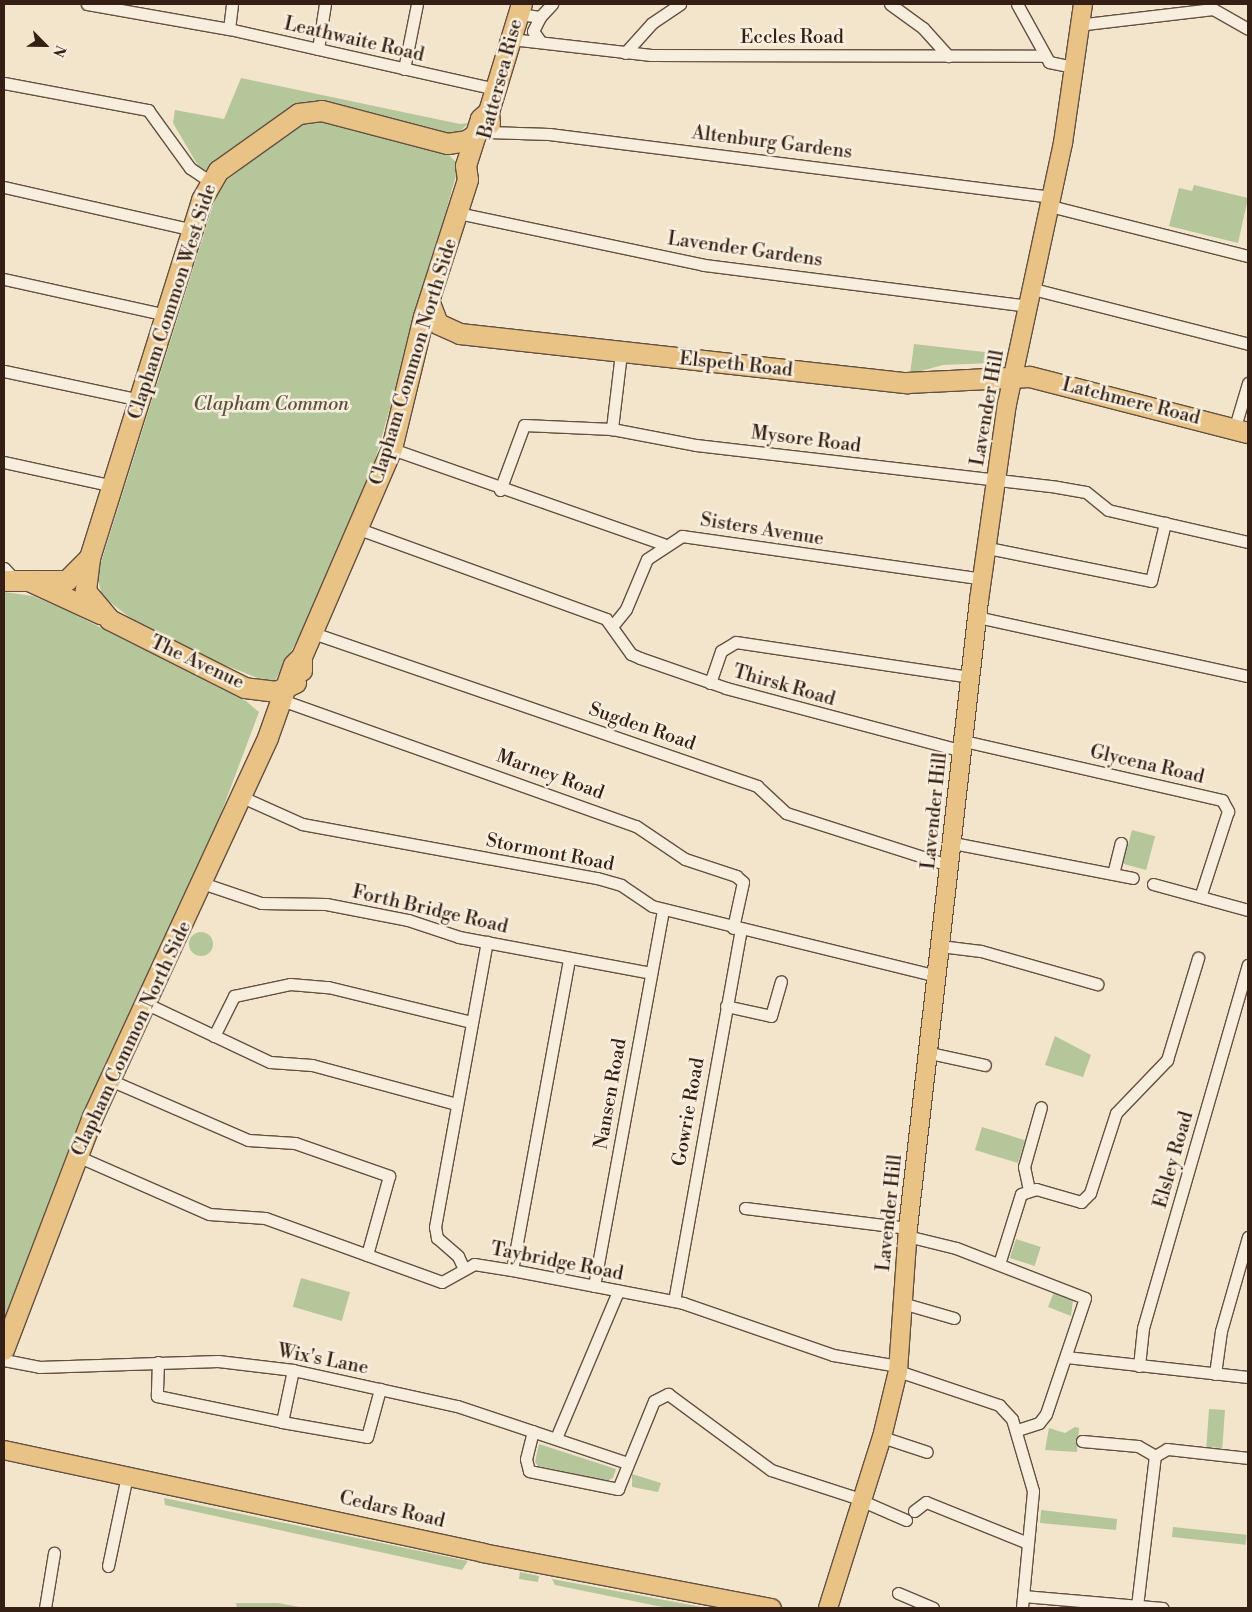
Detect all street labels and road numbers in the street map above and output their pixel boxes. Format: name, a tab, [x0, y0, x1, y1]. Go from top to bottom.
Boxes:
street label: Leathwaite Road	[282, 13, 426, 67]
street label: Battersea Rise	[474, 17, 528, 141]
street label: Eccles Road	[740, 27, 844, 49]
street label: Altenburg Gardens	[691, 122, 853, 164]
street label: Clapham Common West Side	[124, 182, 222, 422]
street label: Lavender Gardens	[666, 228, 824, 272]
street label: Clapham Common North Side	[366, 236, 462, 488]
street label: Elspeth Road	[678, 348, 794, 382]
street label: Lavender Hill	[967, 348, 1009, 468]
street label: Latchmere Road	[1060, 374, 1202, 430]
street label: Mysore Road	[750, 422, 862, 458]
street label: Sisters Avenue	[699, 509, 825, 551]
street label: The Avenue	[147, 631, 247, 695]
street label: Thirsk Road	[730, 661, 838, 711]
street label: Sugden Road	[586, 698, 698, 756]
street label: Glycena Road	[1088, 741, 1206, 789]
street label: Marney Road	[493, 745, 607, 805]
street label: Lavender Hill	[918, 751, 952, 871]
street label: Stormont Road	[484, 829, 616, 877]
street label: Forth Bridge Road	[350, 881, 510, 939]
street label: Clapham Common North Side	[67, 918, 197, 1160]
street label: Nansen Road	[590, 1037, 632, 1151]
street label: Gowrie Road	[668, 1056, 710, 1168]
street label: Elsley Road	[1149, 1109, 1199, 1211]
street label: Lavender Hill	[873, 1153, 907, 1273]
street label: Taybridge Road	[489, 1238, 625, 1286]
street label: Wix's Lane	[276, 1340, 370, 1380]
street label: Cedars Road	[337, 1487, 447, 1533]

